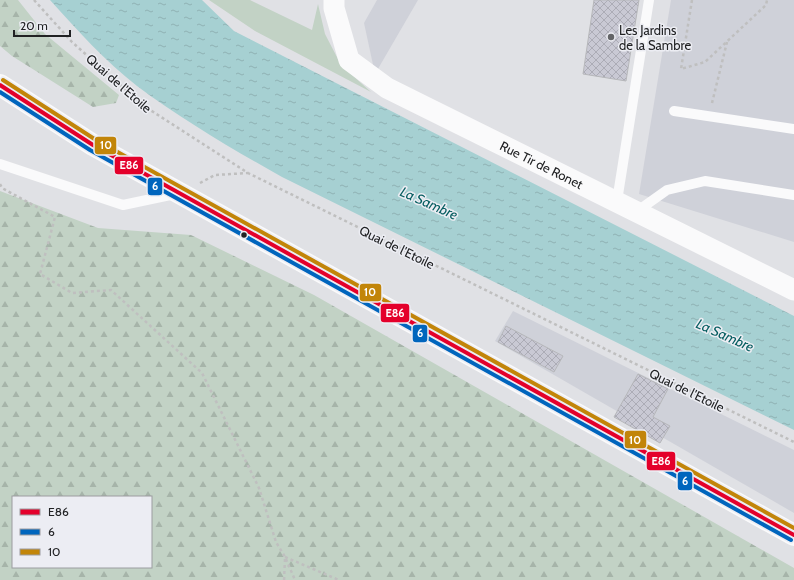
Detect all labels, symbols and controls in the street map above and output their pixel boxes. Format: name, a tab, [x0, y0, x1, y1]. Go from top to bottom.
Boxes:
scale bar	[14, 12, 70, 38]
text: 20 m	[20, 18, 48, 33]
place label: Les Jardins de la Sambre	[619, 22, 691, 53]
marker: Les Jardins de la Sambre	[606, 32, 616, 42]
street label: Quai de l'Etoile	[83, 50, 155, 116]
line badge: 10	[94, 136, 117, 155]
street label: Rue Tir de Ronet	[498, 137, 586, 192]
text: 10	[100, 138, 112, 152]
line badge: E86	[114, 156, 144, 175]
text: E86	[119, 158, 139, 172]
line badge: 6	[147, 177, 163, 196]
text: 6	[152, 179, 158, 193]
water label: La Sambre	[397, 182, 461, 224]
street label: Quai de l'Etoile	[357, 222, 437, 272]
unlabelled marker	[239, 230, 249, 240]
line badge: 10	[359, 283, 382, 302]
text: 10	[364, 285, 376, 299]
line badge: E86	[380, 303, 410, 323]
text: E86	[385, 306, 405, 320]
water label: La Sambre	[693, 314, 757, 356]
line badge: 6	[412, 324, 428, 343]
text: 6	[417, 326, 423, 340]
street label: Quai de l'Etoile	[647, 365, 727, 415]
line badge: 10	[624, 430, 647, 449]
text: 10	[629, 433, 641, 447]
line badge: E86	[646, 451, 676, 471]
text: E86	[651, 454, 671, 468]
line badge: 6	[677, 471, 693, 491]
text: 6	[682, 474, 688, 488]
legend	[12, 496, 152, 568]
text: E86	[48, 504, 69, 519]
text: 6	[48, 524, 55, 539]
text: 10	[48, 544, 60, 559]

